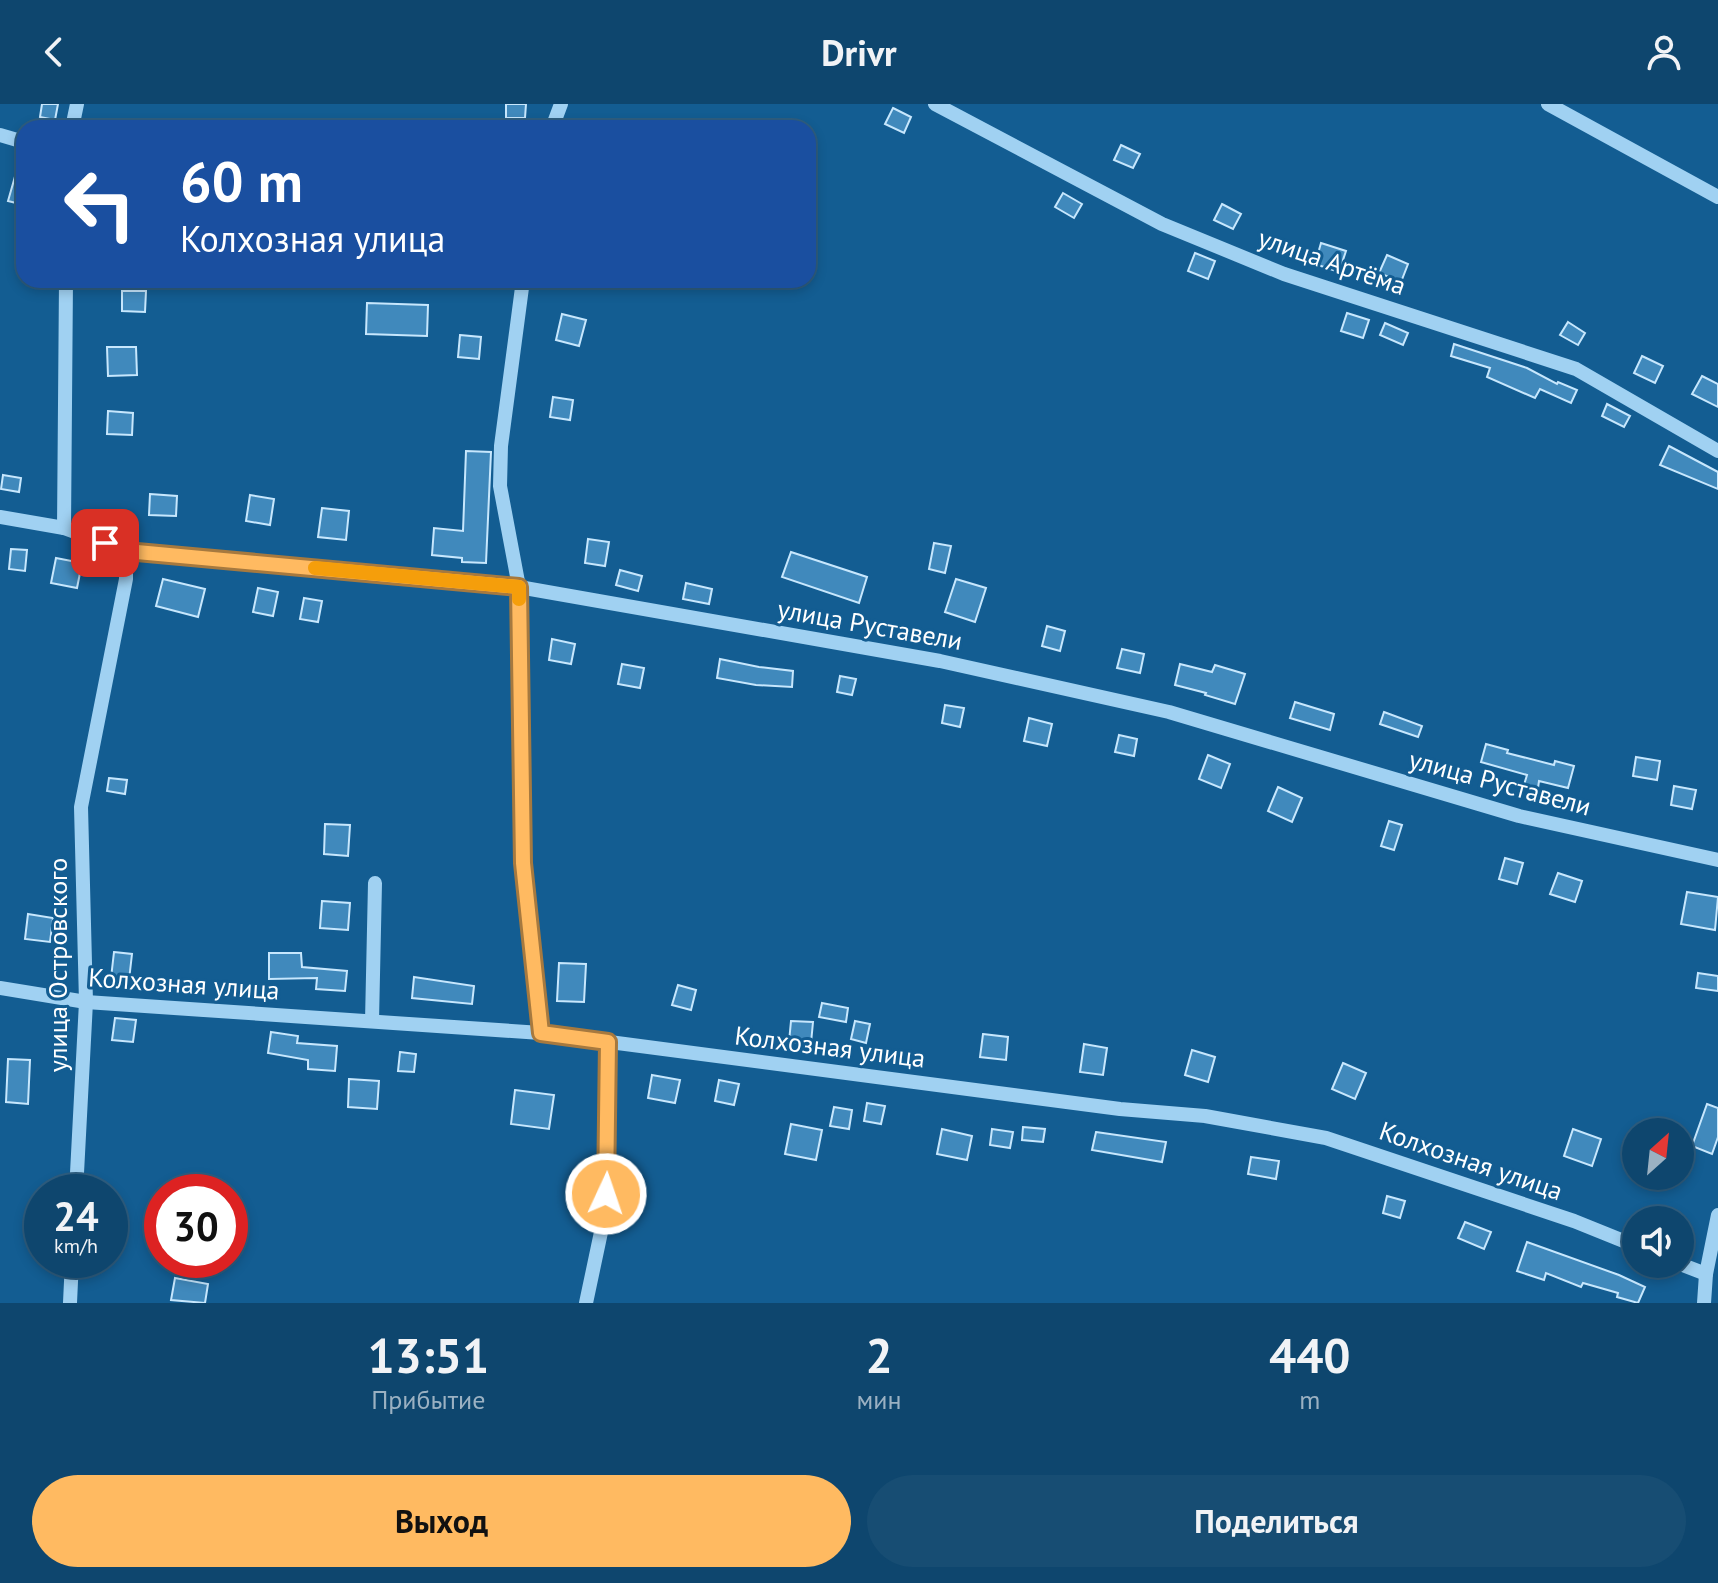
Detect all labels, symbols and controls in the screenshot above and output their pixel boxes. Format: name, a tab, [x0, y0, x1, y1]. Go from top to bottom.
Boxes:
text: Drivr	[821, 29, 897, 76]
icon: back	[32, 30, 76, 74]
icon: person	[1642, 30, 1686, 74]
text: 60 m	[180, 145, 303, 217]
icon: left	[48, 152, 152, 256]
text: Колхозная улица	[180, 215, 445, 262]
street label: улица Артёма	[1254, 221, 1410, 302]
pin	[71, 509, 139, 577]
icon: arrive	[83, 521, 127, 565]
street label: улица Руставели	[775, 592, 965, 657]
street label: улица Руставели	[1406, 742, 1595, 823]
street label: улица Островского	[41, 858, 74, 1072]
street label: Колхозная улица	[87, 960, 281, 1007]
street label: Колхозная улица	[733, 1018, 927, 1075]
street label: Колхозная улица	[1375, 1114, 1567, 1207]
north arrow	[1622, 1118, 1694, 1190]
map controls	[1622, 1118, 1694, 1278]
position arrow	[564, 1152, 648, 1236]
speed limit sign: 30	[144, 1174, 248, 1278]
text: 24	[53, 1190, 99, 1242]
button: sound	[1622, 1206, 1694, 1278]
text: km/h	[54, 1233, 98, 1259]
text: 13:51	[367, 1324, 489, 1386]
text: 2	[865, 1324, 893, 1386]
text: 440	[1269, 1324, 1351, 1386]
text: Прибытие	[371, 1383, 485, 1416]
text: мин	[857, 1383, 902, 1416]
text: m	[1299, 1383, 1320, 1416]
button: Выход	[32, 1475, 851, 1567]
button: Поделиться	[867, 1475, 1686, 1567]

